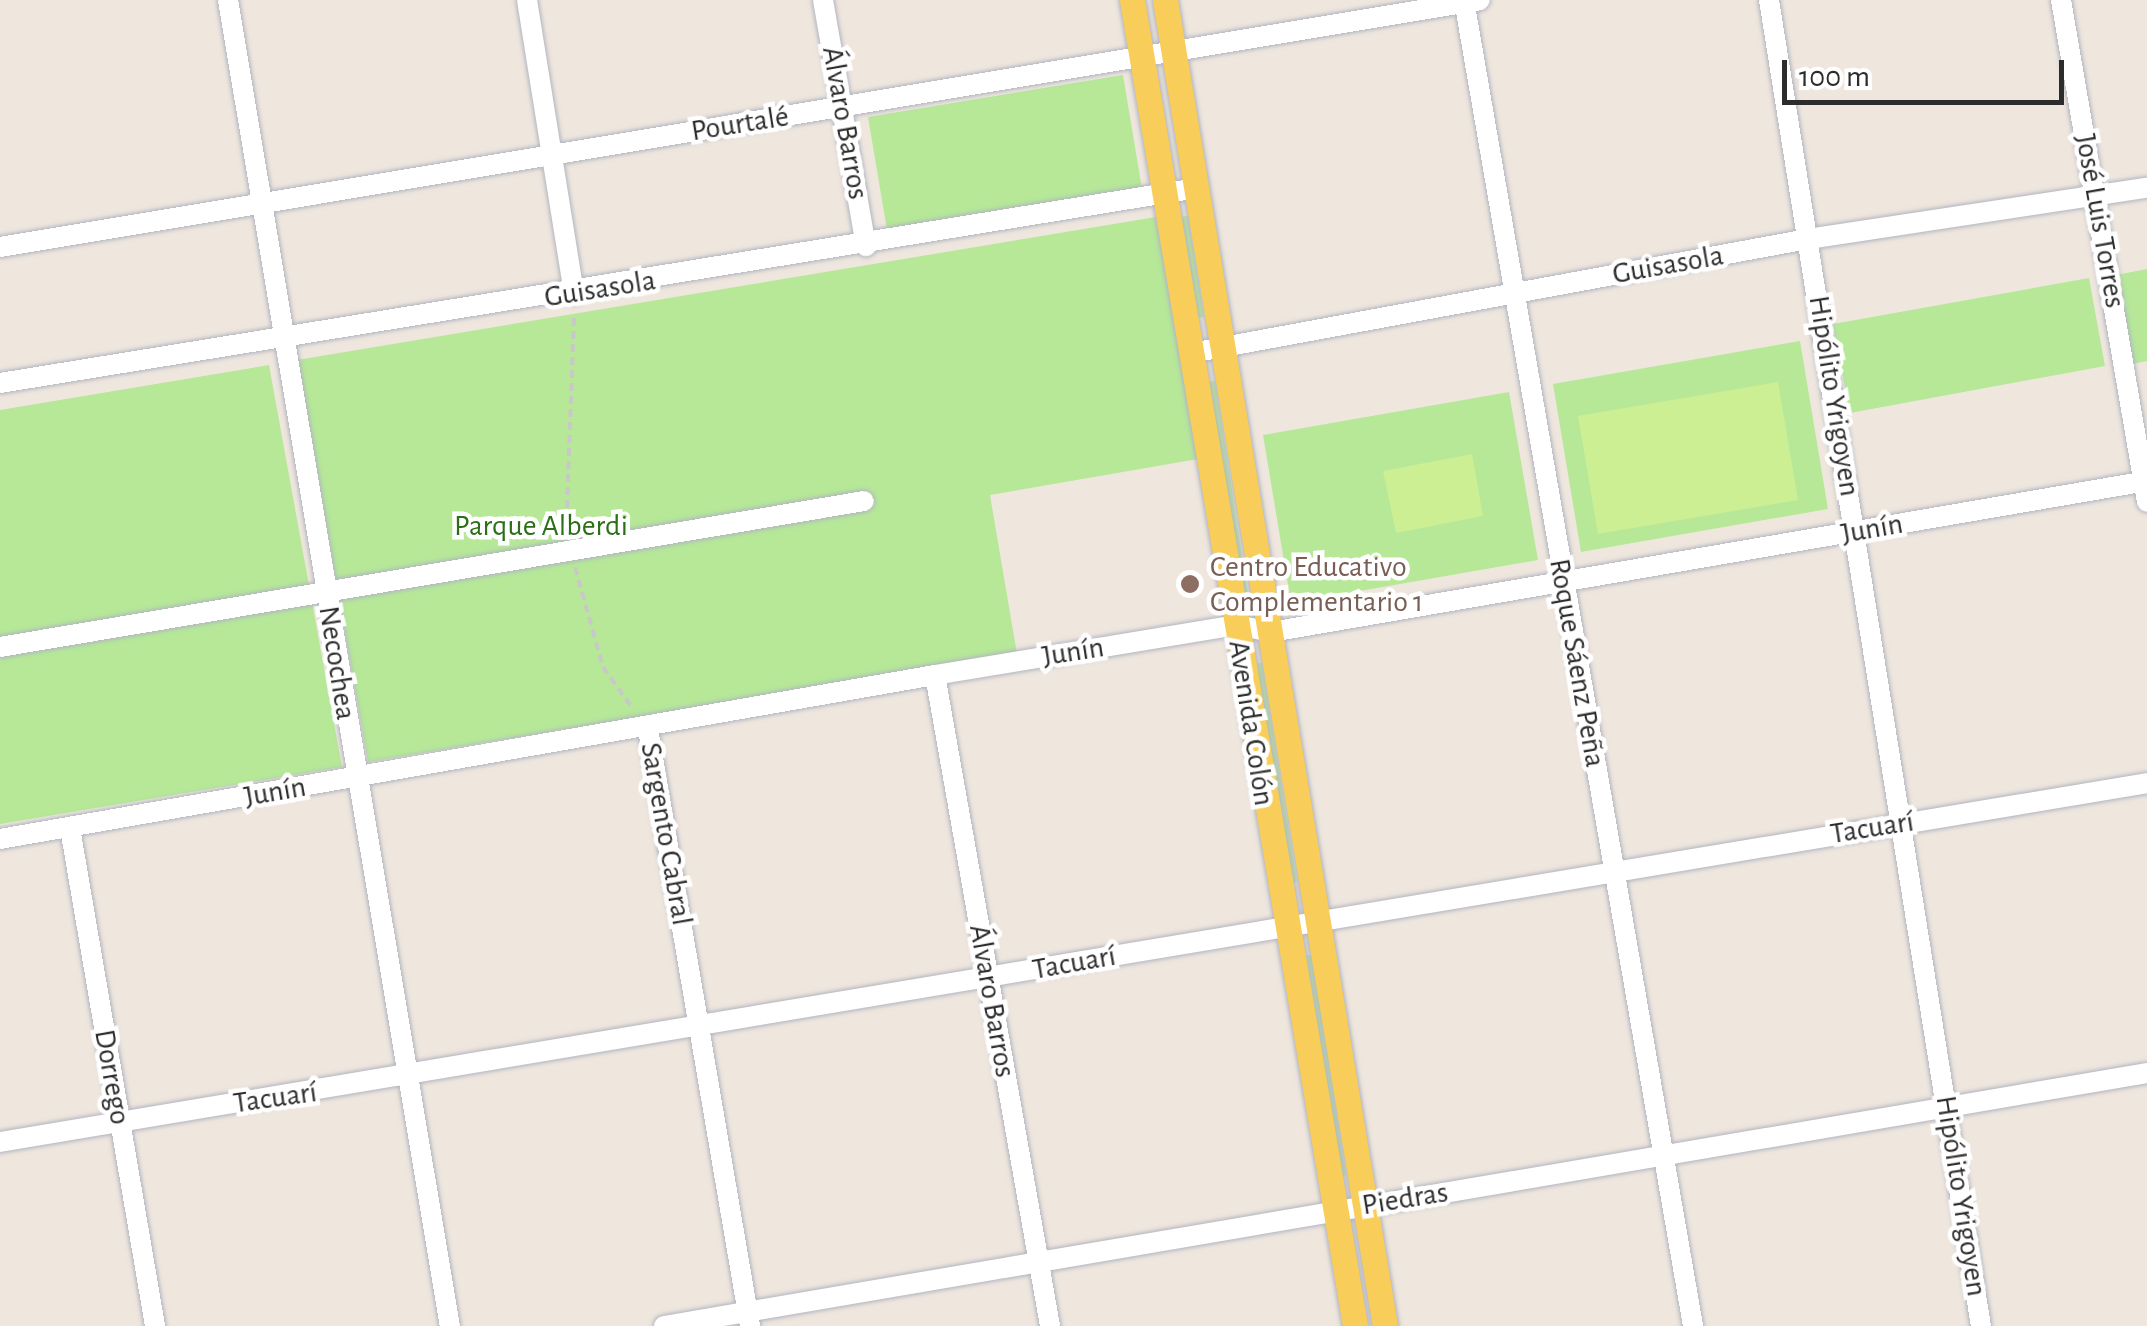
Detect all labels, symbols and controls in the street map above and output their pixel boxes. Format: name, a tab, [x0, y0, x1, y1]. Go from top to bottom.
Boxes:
scale bar	[1787, 40, 2070, 102]
street label: Álvaro Barros	[814, 44, 876, 202]
text: 100 m	[1799, 62, 1870, 92]
street label: Pourtalé	[689, 99, 791, 149]
street label: José Luis Torres	[2067, 131, 2133, 311]
street label: Guisasola	[1610, 238, 1726, 292]
street label: Guisasola	[542, 262, 658, 316]
street label: Hipólito Yrigoyen	[1800, 293, 1868, 499]
street label: Junín	[1838, 506, 1906, 552]
park label: Parque Alberdi	[454, 508, 628, 544]
place label: Centro Educativo Complementario 1	[1210, 549, 1423, 620]
street label: Roque Sáenz Peña	[1541, 556, 1613, 770]
marker: Centro Educativo Complementario 1	[1179, 573, 1201, 595]
street label: Necochea	[310, 603, 364, 723]
street label: Junín	[1039, 629, 1107, 675]
street label: Avenida Colón	[1220, 638, 1282, 808]
street label: Sargento Cabral	[632, 740, 700, 928]
street label: Junín	[241, 769, 309, 815]
street label: Tacuarí	[1828, 804, 1916, 852]
street label: Álvaro Barros	[961, 922, 1023, 1080]
street label: Tacuarí	[1030, 938, 1118, 988]
street label: Dorrego	[86, 1027, 138, 1127]
street label: Tacuarí	[231, 1074, 319, 1122]
street label: Hipólito Yrigoyen	[1927, 1093, 1995, 1299]
street label: Piedras	[1359, 1174, 1451, 1224]

